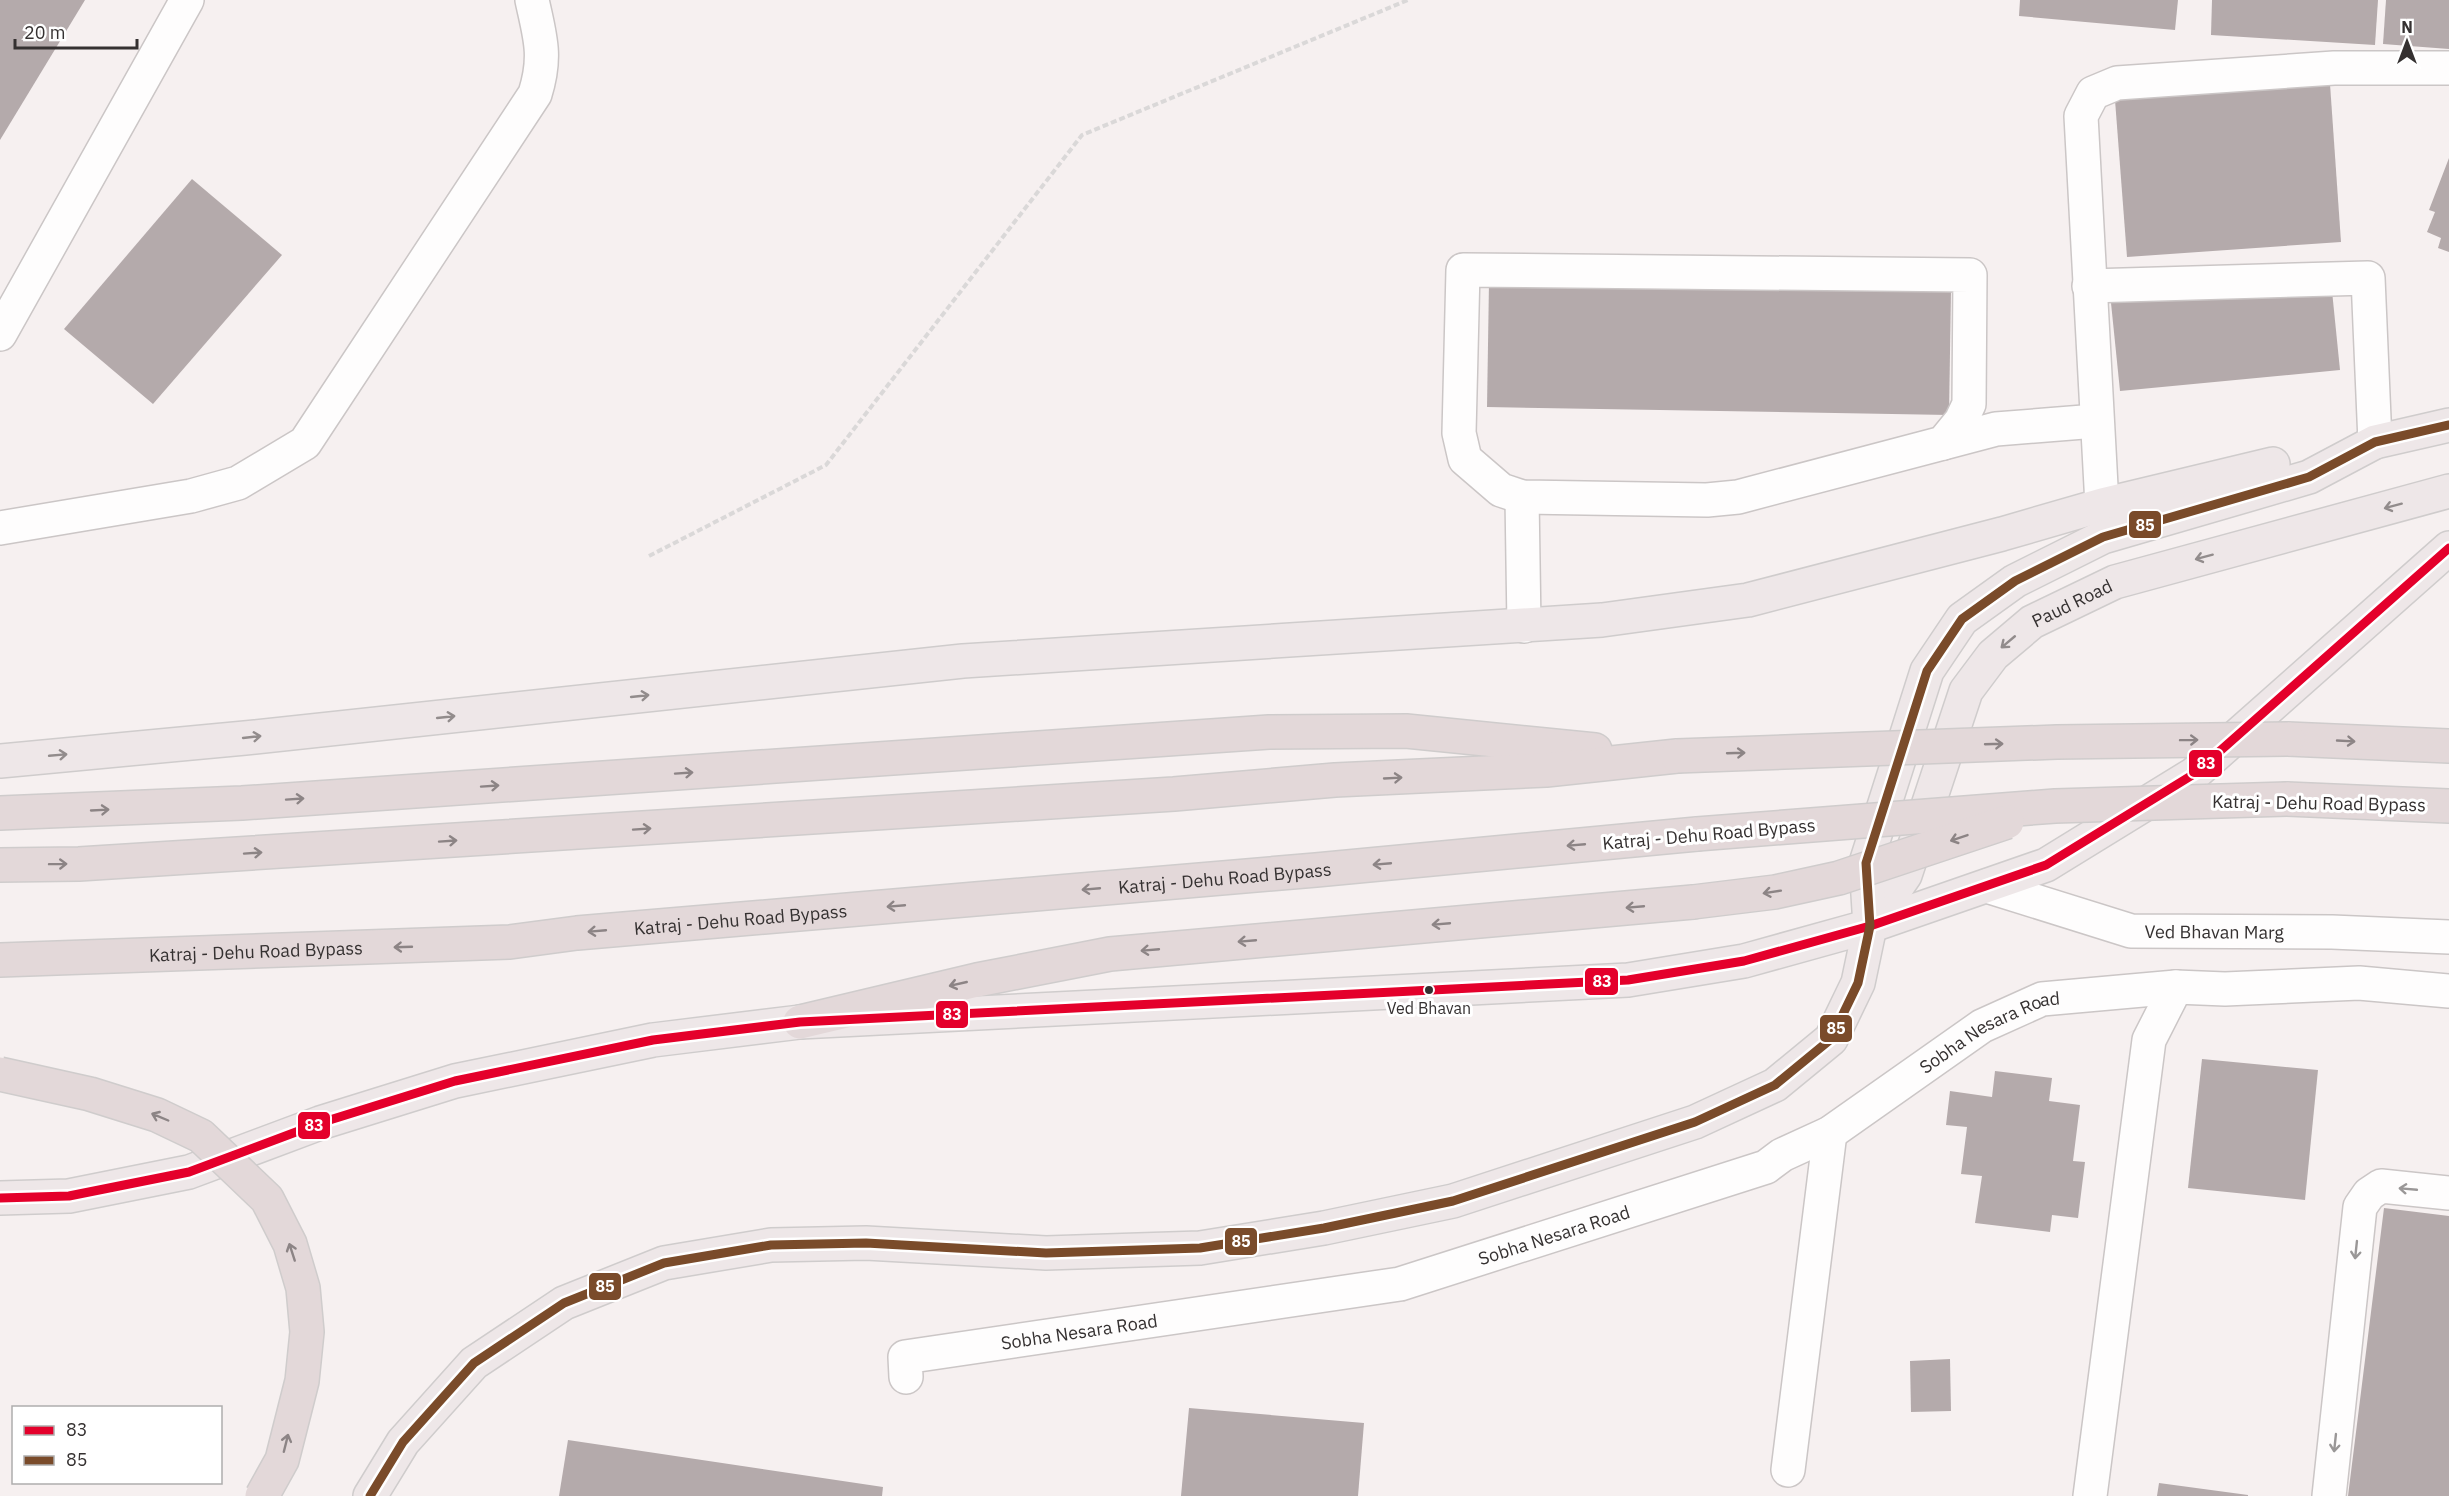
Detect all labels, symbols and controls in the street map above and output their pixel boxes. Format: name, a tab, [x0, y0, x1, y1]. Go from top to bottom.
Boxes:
scale bar	[15, 12, 136, 50]
north arrow	[2377, 12, 2437, 72]
text: N	[2401, 17, 2413, 37]
text: 20 m	[24, 21, 66, 44]
one-way arrow	[2383, 501, 2402, 512]
line badge: 85	[2128, 510, 2162, 539]
text: 85	[2135, 515, 2155, 535]
one-way arrow	[2195, 552, 2214, 564]
street label: Paud Road	[2028, 574, 2116, 632]
one-way arrow	[2001, 635, 2016, 649]
one-way arrow	[630, 690, 650, 701]
one-way arrow	[436, 711, 456, 722]
one-way arrow	[242, 731, 262, 742]
one-way arrow	[2178, 734, 2198, 746]
one-way arrow	[2336, 736, 2356, 747]
one-way arrow	[1983, 739, 2003, 750]
one-way arrow	[1725, 748, 1745, 759]
one-way arrow	[48, 749, 68, 760]
line badge: 83	[2188, 749, 2223, 778]
text: 83	[2196, 753, 2216, 773]
one-way arrow	[674, 767, 694, 778]
one-way arrow	[1383, 772, 1403, 783]
one-way arrow	[479, 780, 499, 791]
street label: Katraj - Dehu Road Bypass	[2212, 790, 2426, 816]
one-way arrow	[285, 794, 305, 805]
one-way arrow	[90, 804, 110, 815]
street label: Katraj - Dehu Road Bypass	[1602, 813, 1816, 855]
one-way arrow	[632, 823, 652, 834]
one-way arrow	[1950, 833, 1969, 844]
one-way arrow	[437, 836, 457, 847]
one-way arrow	[1566, 840, 1586, 851]
one-way arrow	[243, 848, 263, 859]
street label: Katraj - Dehu Road Bypass	[1117, 857, 1332, 898]
one-way arrow	[48, 859, 68, 870]
one-way arrow	[1372, 859, 1392, 870]
one-way arrow	[1081, 884, 1101, 895]
one-way arrow	[1763, 887, 1783, 898]
street label: Katraj - Dehu Road Bypass	[633, 899, 848, 940]
one-way arrow	[887, 901, 907, 912]
one-way arrow	[1626, 902, 1646, 913]
one-way arrow	[1431, 919, 1451, 930]
street label: Ved Bhavan Marg	[2144, 920, 2284, 943]
one-way arrow	[588, 926, 608, 937]
street label: Katraj - Dehu Road Bypass	[149, 936, 363, 966]
one-way arrow	[1237, 936, 1257, 947]
one-way arrow	[394, 941, 414, 952]
one-way arrow	[1140, 945, 1160, 956]
line badge: 83	[1584, 967, 1619, 996]
text: 83	[1592, 971, 1612, 991]
one-way arrow	[949, 979, 968, 991]
marker: Ved Bhavan	[1423, 984, 1435, 996]
street label: Sobha Nesara Road	[1915, 986, 2061, 1078]
place label: Ved Bhavan	[1387, 998, 1471, 1018]
line badge: 83	[935, 1000, 969, 1029]
text: 83	[942, 1004, 962, 1024]
line badge: 85	[1819, 1014, 1853, 1043]
text: 85	[1826, 1018, 1846, 1038]
one-way arrow	[152, 1111, 170, 1122]
line badge: 83	[297, 1111, 331, 1140]
text: 83	[304, 1115, 324, 1135]
one-way arrow	[2398, 1183, 2418, 1194]
street label: Sobha Nesara Road	[1475, 1200, 1633, 1270]
line badge: 85	[1224, 1227, 1258, 1256]
text: 85	[1231, 1231, 1251, 1251]
one-way arrow	[2350, 1239, 2361, 1259]
one-way arrow	[286, 1243, 297, 1262]
line badge: 85	[588, 1272, 622, 1301]
text: 85	[595, 1276, 615, 1296]
street label: Sobha Nesara Road	[999, 1308, 1159, 1354]
legend	[12, 1406, 222, 1484]
text: 83	[66, 1418, 88, 1441]
one-way arrow	[2329, 1433, 2340, 1453]
one-way arrow	[281, 1434, 293, 1453]
text: 85	[66, 1448, 88, 1471]

